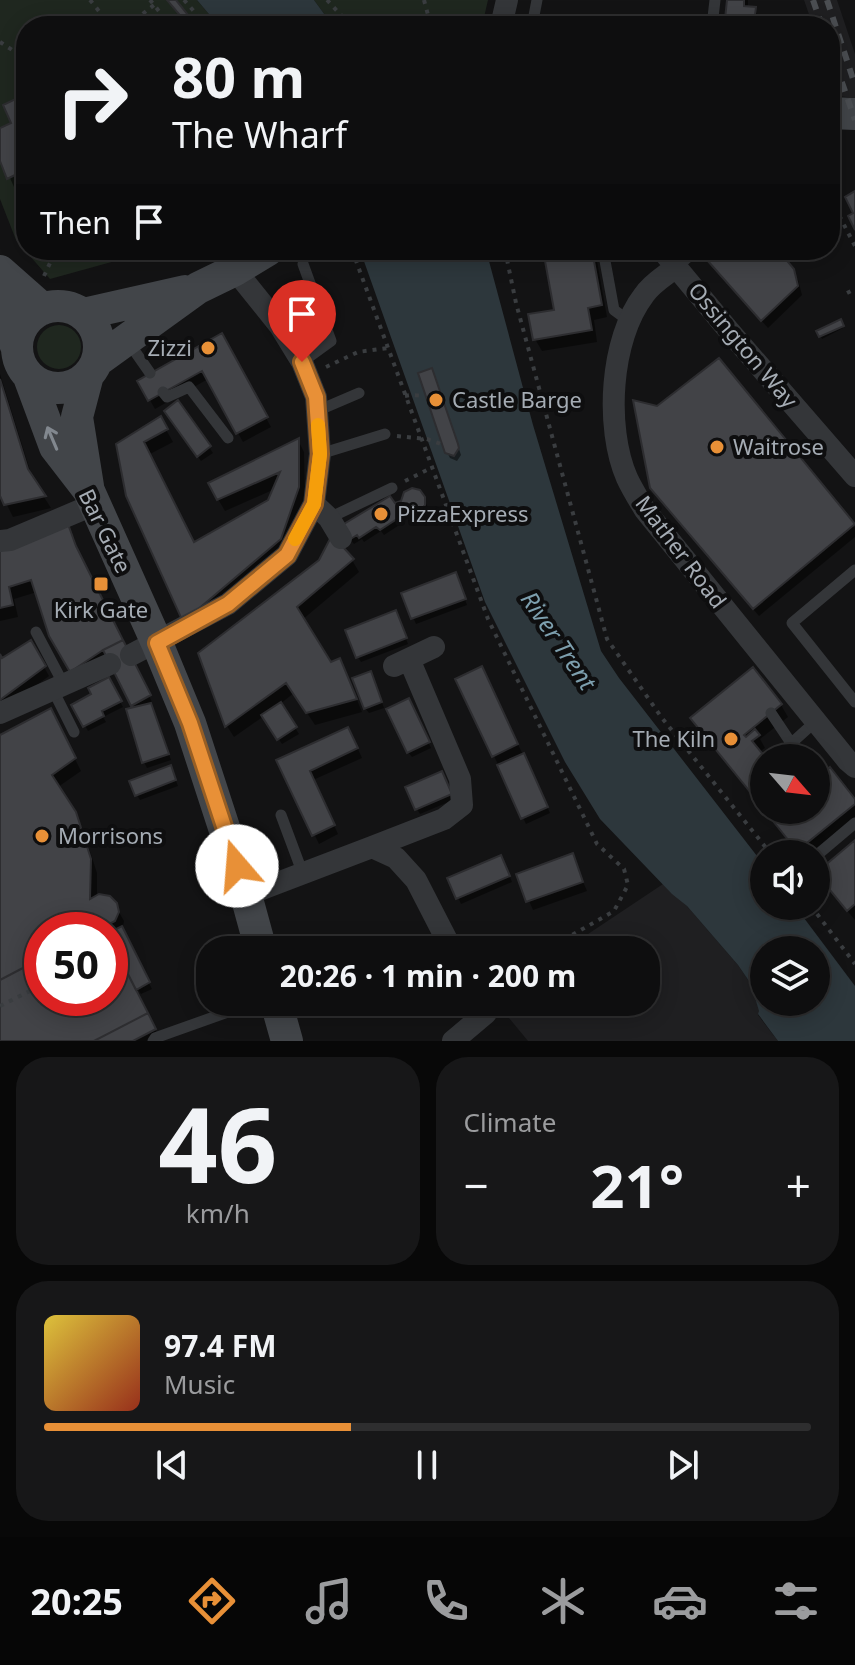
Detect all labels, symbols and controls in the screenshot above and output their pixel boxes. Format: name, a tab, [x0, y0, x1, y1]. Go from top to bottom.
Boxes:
text: 80 m	[172, 38, 305, 114]
icon: right	[40, 48, 144, 152]
text: The Wharf	[172, 110, 347, 159]
icon: arrive	[127, 200, 171, 244]
text: Then	[40, 202, 111, 243]
street label: Ossington Way	[682, 275, 806, 414]
pin	[268, 280, 336, 362]
icon: arrive	[280, 292, 324, 336]
place label: Zizzi	[147, 332, 192, 362]
marker: Zizzi	[199, 339, 217, 357]
place label: Castle Barge	[452, 384, 582, 414]
marker: Castle Barge	[427, 391, 445, 409]
one-way arrow	[44, 426, 59, 451]
place label: Waitrose	[733, 431, 824, 461]
marker: Waitrose	[708, 438, 726, 456]
street label: Bar Gate	[73, 483, 139, 578]
street label: Mather Road	[630, 489, 734, 614]
place label: PizzaExpress	[397, 498, 529, 528]
marker: PizzaExpress	[372, 505, 390, 523]
marker: Kirk Gate	[92, 575, 110, 593]
water label: River Trent	[514, 584, 605, 697]
place label: Kirk Gate	[54, 594, 148, 624]
place label: The Kiln	[632, 723, 715, 753]
marker: The Kiln	[722, 730, 740, 748]
north arrow	[750, 744, 830, 824]
map controls	[750, 744, 830, 1016]
place label: Morrisons	[58, 820, 163, 850]
position arrow	[195, 824, 279, 908]
marker: Morrisons	[33, 827, 51, 845]
button: sound	[750, 840, 830, 920]
speed limit sign: 50	[24, 912, 128, 1016]
button: layers	[750, 936, 830, 1016]
text: 20:26 · 1 min · 200 m	[280, 955, 576, 996]
text: 46	[158, 1072, 277, 1213]
text: Climate	[464, 1104, 556, 1140]
text: 21°	[590, 1144, 684, 1226]
text: −	[464, 1155, 489, 1215]
text: +	[786, 1155, 811, 1215]
text: km/h	[186, 1195, 250, 1231]
text: 97.4 FM	[164, 1325, 276, 1366]
text: Music	[164, 1366, 235, 1402]
icon: previous	[150, 1443, 194, 1487]
icon: pause	[405, 1443, 449, 1487]
icon: next	[661, 1443, 705, 1487]
icon: directions	[184, 1573, 240, 1629]
icon: music	[301, 1573, 357, 1629]
icon: phone	[418, 1573, 474, 1629]
icon: climate	[535, 1573, 591, 1629]
icon: car	[652, 1573, 708, 1629]
icon: filters	[768, 1573, 824, 1629]
text: 20:25	[30, 1577, 123, 1626]

